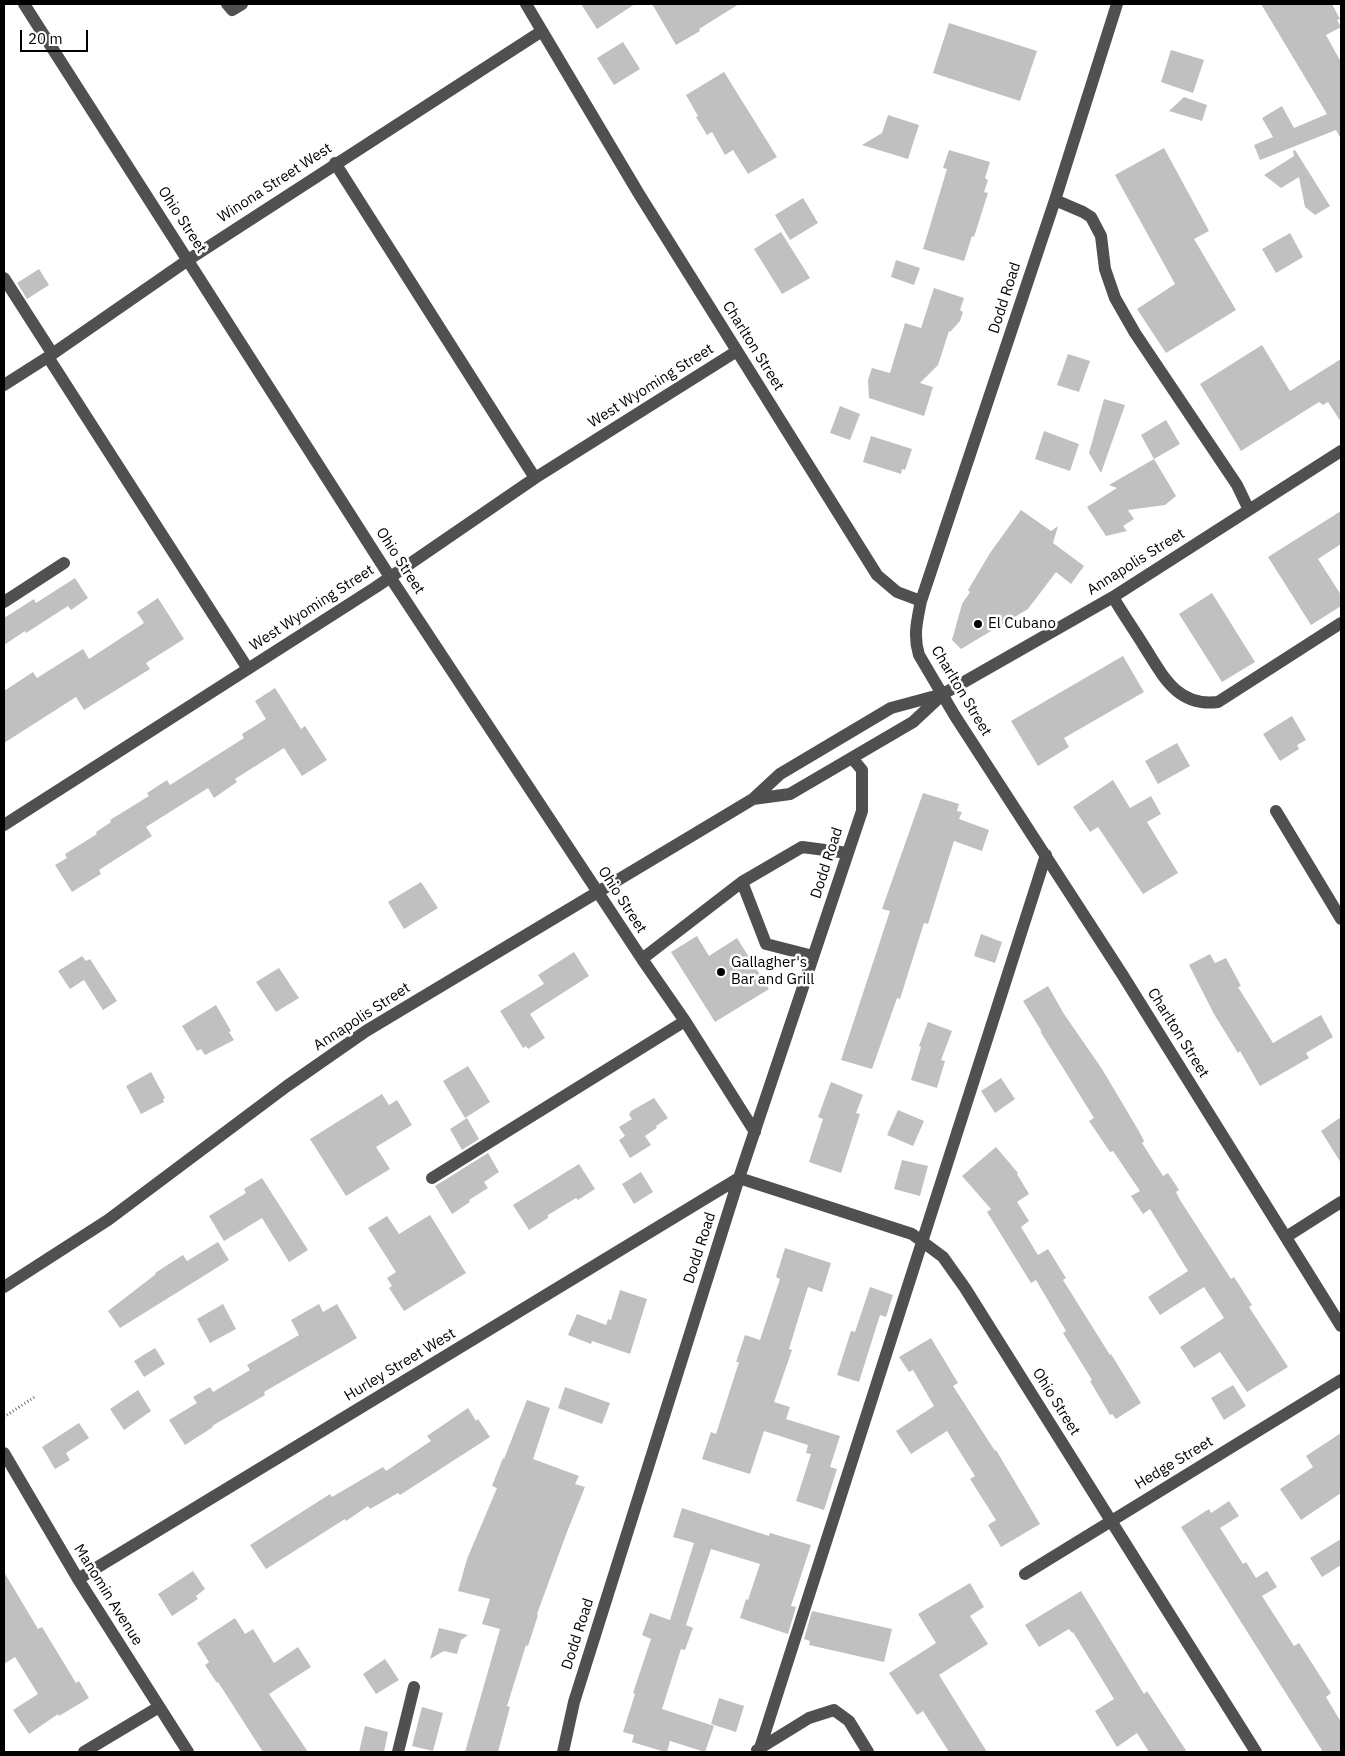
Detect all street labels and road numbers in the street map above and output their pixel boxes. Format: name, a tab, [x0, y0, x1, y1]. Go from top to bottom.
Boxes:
street label: Winona Street West	[214, 139, 336, 227]
street label: Ohio Street	[154, 183, 210, 257]
street label: Dodd Road	[985, 260, 1025, 336]
street label: Charlton Street	[718, 298, 788, 394]
street label: West Wyoming Street	[585, 340, 717, 432]
street label: Ohio Street	[372, 524, 428, 598]
street label: Annapolis Street	[1084, 525, 1188, 599]
street label: West Wyoming Street	[246, 561, 378, 655]
street label: Charlton Street	[927, 643, 995, 739]
street label: Dodd Road	[807, 825, 847, 901]
street label: Ohio Street	[594, 863, 650, 937]
street label: Annapolis Street	[310, 979, 414, 1055]
street label: Charlton Street	[1143, 985, 1213, 1081]
street label: Dodd Road	[680, 1210, 720, 1286]
street label: Hurley Street West	[341, 1325, 459, 1405]
street label: Ohio Street	[1028, 1365, 1084, 1439]
street label: Hedge Street	[1132, 1433, 1216, 1493]
street label: Manomin Avenue	[70, 1541, 146, 1649]
street label: Dodd Road	[558, 1596, 598, 1672]

